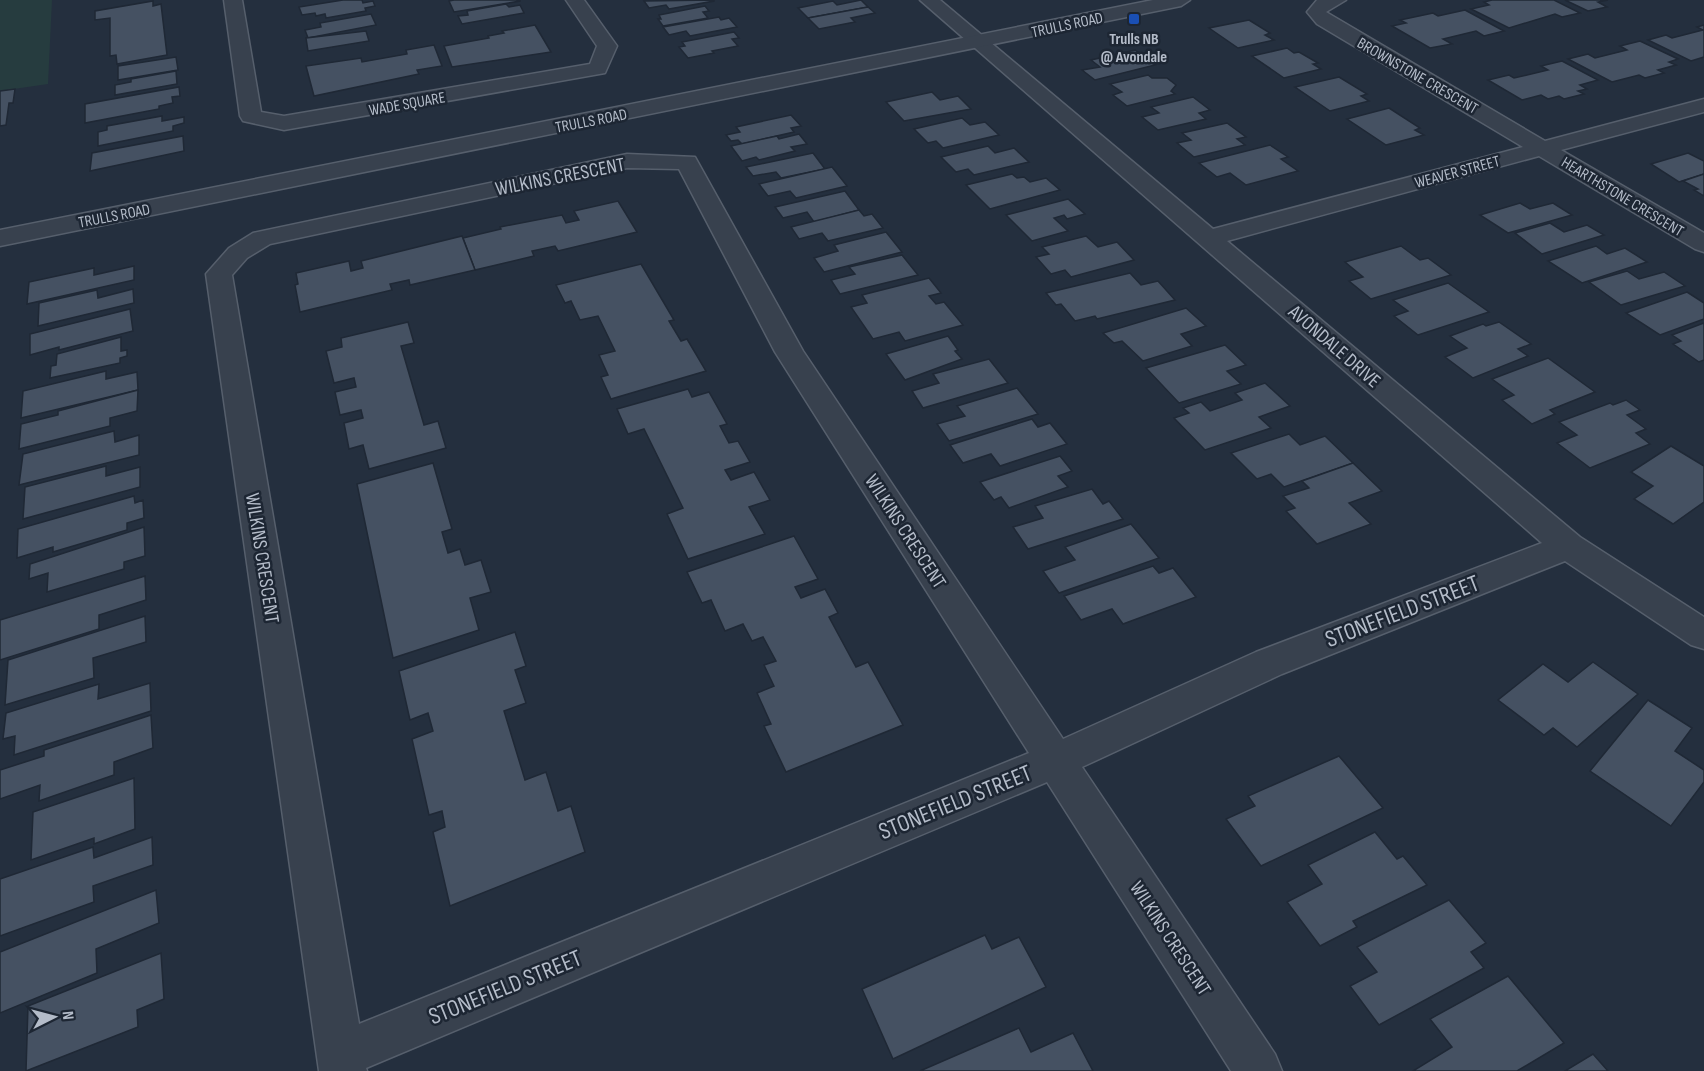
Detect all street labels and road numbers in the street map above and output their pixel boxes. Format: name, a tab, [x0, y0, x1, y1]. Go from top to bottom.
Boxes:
street label: TRULLS ROAD	[1030, 9, 1105, 42]
street label: BROWNSTONE CRESCENT	[1353, 34, 1482, 119]
street label: WADE SQUARE	[368, 88, 447, 121]
street label: TRULLS ROAD	[554, 105, 629, 138]
street label: WEAVER STREET	[1413, 152, 1502, 193]
street label: WILKINS CRESCENT	[493, 153, 627, 201]
street label: HEARTHSTONE CRESCENT	[1558, 153, 1687, 241]
street label: TRULLS ROAD	[77, 200, 152, 233]
street label: AVONDALE DRIVE	[1283, 300, 1385, 393]
street label: WILKINS CRESCENT	[859, 470, 951, 593]
street label: WILKINS CRESCENT	[240, 491, 284, 625]
street label: STONEFIELD STREET	[1321, 569, 1483, 654]
street label: STONEFIELD STREET	[874, 758, 1036, 846]
street label: WILKINS CRESCENT	[1124, 877, 1216, 1000]
street label: STONEFIELD STREET	[424, 943, 586, 1031]

